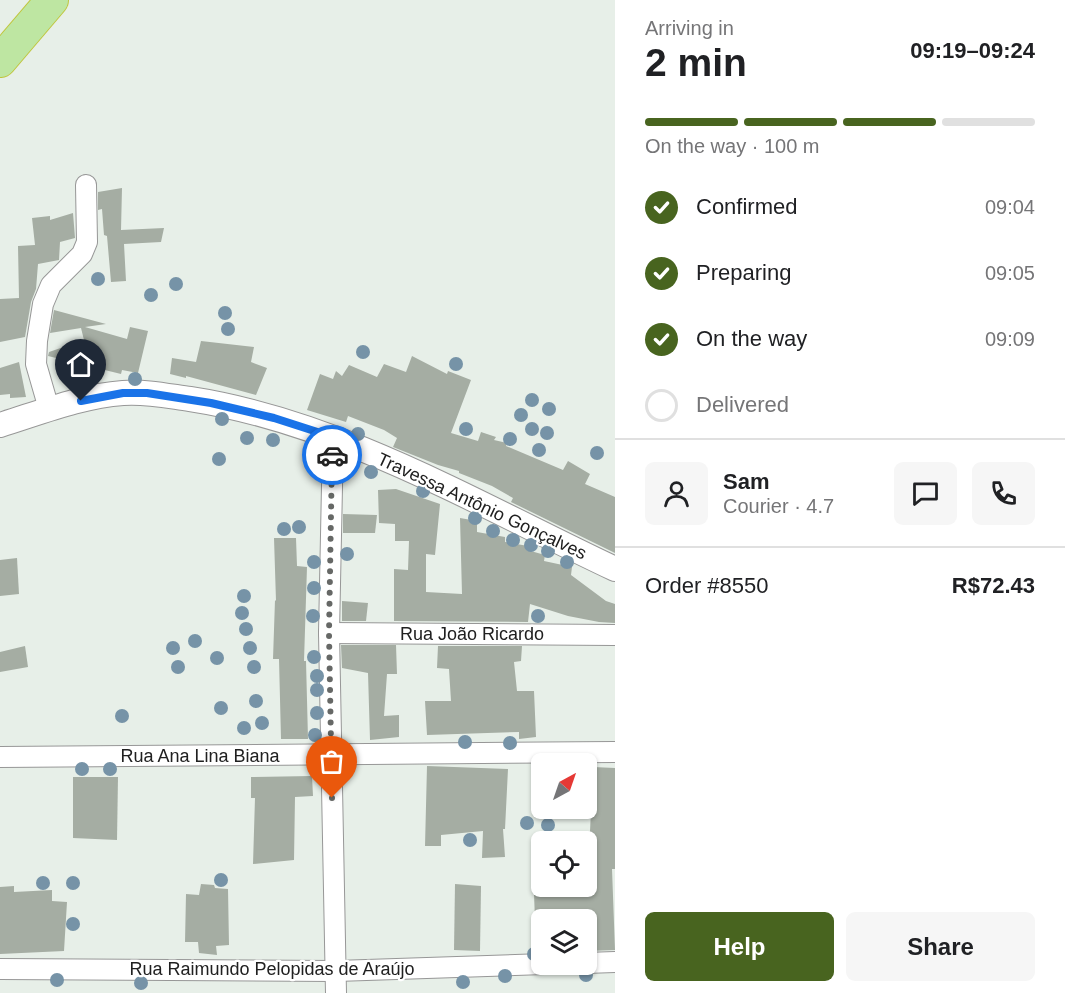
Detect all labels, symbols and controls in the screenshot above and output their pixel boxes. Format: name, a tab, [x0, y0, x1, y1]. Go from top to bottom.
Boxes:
text: Arriving in	[645, 17, 734, 39]
text: 09:19–09:24	[910, 38, 1035, 63]
text: 2 min	[645, 41, 747, 84]
text: On the way · 100 m	[645, 135, 820, 157]
icon: check	[645, 191, 678, 224]
text: Confirmed	[696, 194, 797, 219]
text: 09:04	[985, 196, 1035, 218]
icon: check	[645, 257, 678, 290]
text: Preparing	[696, 260, 791, 285]
text: 09:05	[985, 262, 1035, 284]
icon: check	[645, 323, 678, 356]
text: On the way	[696, 326, 807, 351]
text: 09:09	[985, 328, 1035, 350]
pin	[55, 339, 106, 401]
icon: home	[64, 348, 97, 381]
text: Delivered	[696, 392, 789, 417]
courier	[302, 425, 362, 485]
icon: car	[316, 439, 349, 472]
street label: Travessa Antônio Gonçalves	[374, 449, 590, 563]
button: person	[645, 462, 708, 525]
button: chat	[894, 462, 957, 525]
button: phone	[972, 462, 1035, 525]
text: Sam	[723, 469, 769, 494]
text: Courier · 4.7	[723, 495, 834, 517]
text: Order #8550	[645, 573, 769, 598]
text: R$72.43	[952, 573, 1035, 598]
street label: Rua João Ricardo	[400, 624, 544, 644]
pin	[306, 736, 357, 798]
icon: bag	[315, 745, 348, 778]
street label: Rua Ana Lina Biana	[120, 746, 281, 766]
north arrow	[531, 753, 597, 819]
map controls	[531, 753, 597, 975]
button: locate	[531, 831, 597, 897]
button: layers	[531, 909, 597, 975]
button: Help	[645, 912, 834, 981]
button: Share	[846, 912, 1035, 981]
street label: Rua Raimundo Pelopidas de Araújo	[129, 959, 415, 979]

